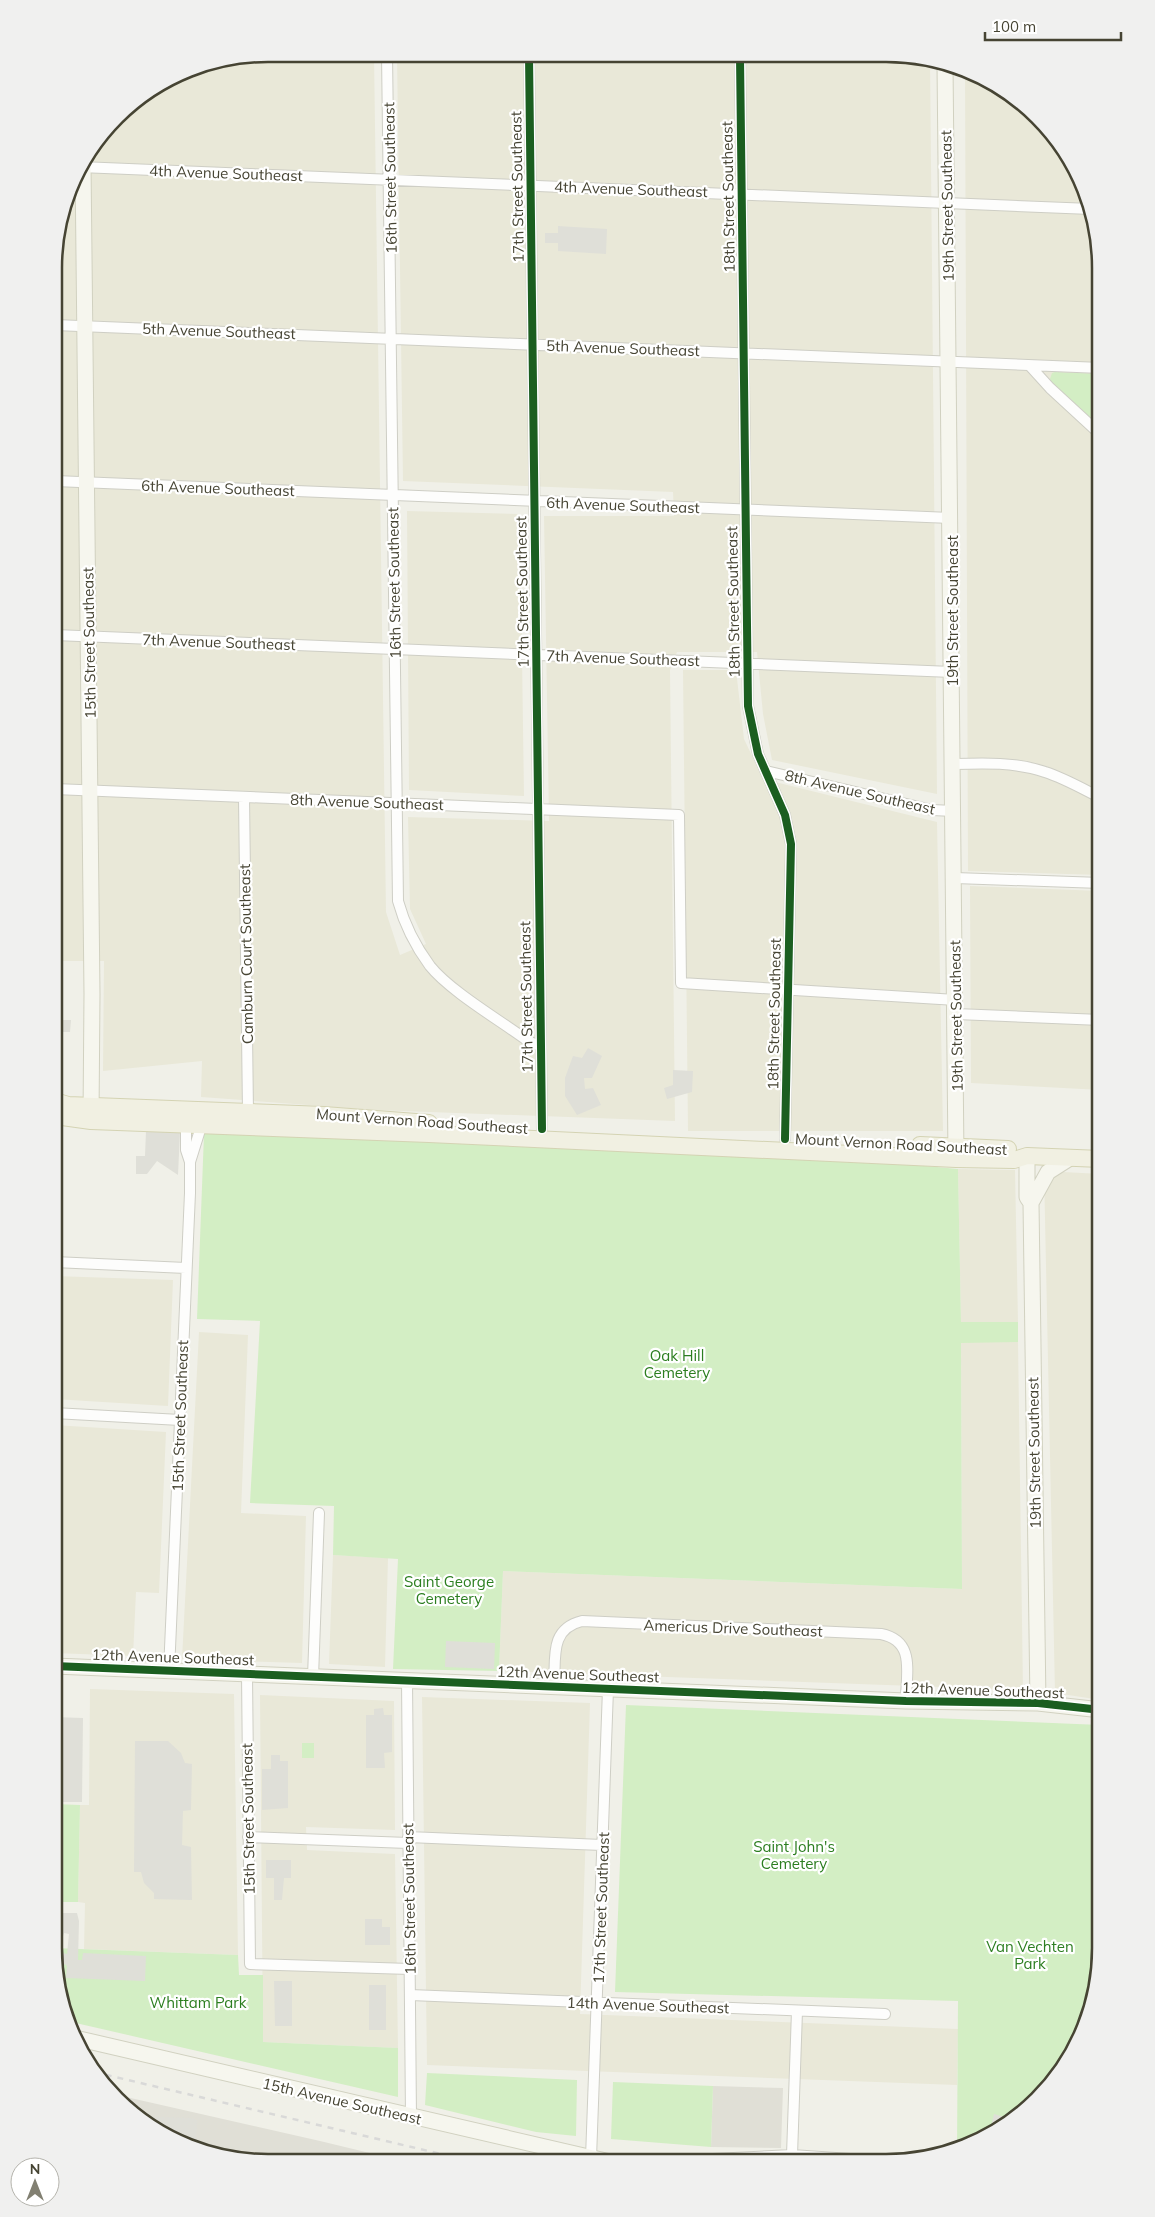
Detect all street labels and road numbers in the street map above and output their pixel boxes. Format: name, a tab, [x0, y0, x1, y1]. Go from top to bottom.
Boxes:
street label: 16th Street Southeast	[379, 102, 401, 254]
street label: 17th Street Southeast	[506, 111, 528, 263]
street label: 18th Street Southeast	[717, 121, 739, 273]
street label: 19th Street Southeast	[936, 130, 958, 282]
street label: 4th Avenue Southeast	[149, 161, 303, 185]
street label: 4th Avenue Southeast	[554, 177, 708, 201]
street label: 5th Avenue Southeast	[142, 319, 296, 343]
street label: 5th Avenue Southeast	[546, 336, 700, 360]
street label: 6th Avenue Southeast	[141, 476, 295, 500]
street label: 6th Avenue Southeast	[546, 493, 700, 517]
street label: 16th Street Southeast	[383, 507, 405, 659]
street label: 17th Street Southeast	[511, 516, 533, 668]
street label: 18th Street Southeast	[722, 526, 744, 678]
street label: 19th Street Southeast	[943, 535, 962, 687]
street label: 15th Street Southeast	[78, 567, 100, 719]
street label: 7th Avenue Southeast	[142, 630, 296, 654]
street label: 7th Avenue Southeast	[546, 646, 700, 670]
street label: 8th Avenue Southeast	[783, 765, 937, 819]
street label: 8th Avenue Southeast	[290, 790, 444, 814]
street label: Camburn Court Southeast	[235, 864, 257, 1044]
street label: 17th Street Southeast	[515, 921, 537, 1073]
street label: 18th Street Southeast	[763, 938, 785, 1090]
street label: 19th Street Southeast	[945, 940, 967, 1092]
street label: Mount Vernon Road Southeast	[315, 1104, 529, 1138]
street label: Mount Vernon Road Southeast	[794, 1129, 1008, 1159]
street label: 15th Street Southeast	[168, 1340, 192, 1492]
street label: 19th Street Southeast	[1023, 1377, 1045, 1529]
street label: Americus Drive Southeast	[643, 1615, 823, 1641]
street label: 12th Avenue Southeast	[91, 1645, 255, 1669]
street label: 12th Avenue Southeast	[496, 1662, 660, 1686]
street label: 12th Avenue Southeast	[901, 1678, 1065, 1702]
street label: 15th Street Southeast	[237, 1743, 259, 1895]
street label: 16th Street Southeast	[398, 1823, 420, 1975]
street label: 17th Street Southeast	[589, 1832, 613, 1984]
street label: 14th Avenue Southeast	[566, 1993, 730, 2017]
street label: 15th Avenue Southeast	[261, 2073, 423, 2129]

